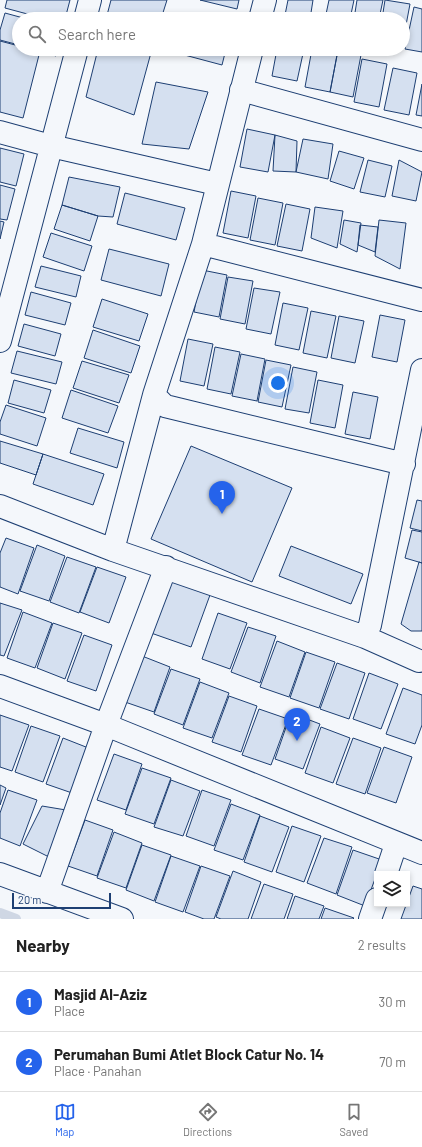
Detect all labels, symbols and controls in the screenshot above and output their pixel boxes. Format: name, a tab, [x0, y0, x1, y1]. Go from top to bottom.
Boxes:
search box	[12, 12, 410, 56]
icon: search	[26, 23, 48, 45]
text: Search here	[58, 25, 136, 43]
your location	[268, 373, 288, 393]
pin: 1	[209, 481, 235, 514]
pin: 2	[284, 708, 310, 741]
map controls	[374, 871, 410, 907]
button: layers	[374, 871, 410, 907]
scale bar	[12, 891, 111, 910]
text: 20 m	[18, 893, 41, 906]
text: Nearby	[16, 935, 70, 955]
text: 2 results	[358, 937, 406, 953]
text: Masjid Al-Aziz	[54, 985, 147, 1003]
text: 1	[27, 994, 31, 1010]
text: 30 m	[379, 994, 406, 1010]
text: Place	[54, 1003, 85, 1019]
text: Perumahan Bumi Atlet Block Catur No. 14	[54, 1045, 324, 1063]
text: 2	[25, 1054, 33, 1070]
text: 70 m	[379, 1054, 406, 1070]
text: Place · Panahan	[54, 1063, 142, 1079]
tab: Map	[54, 1101, 76, 1138]
tab: Directions	[183, 1101, 232, 1138]
tab: Saved	[339, 1101, 368, 1138]

